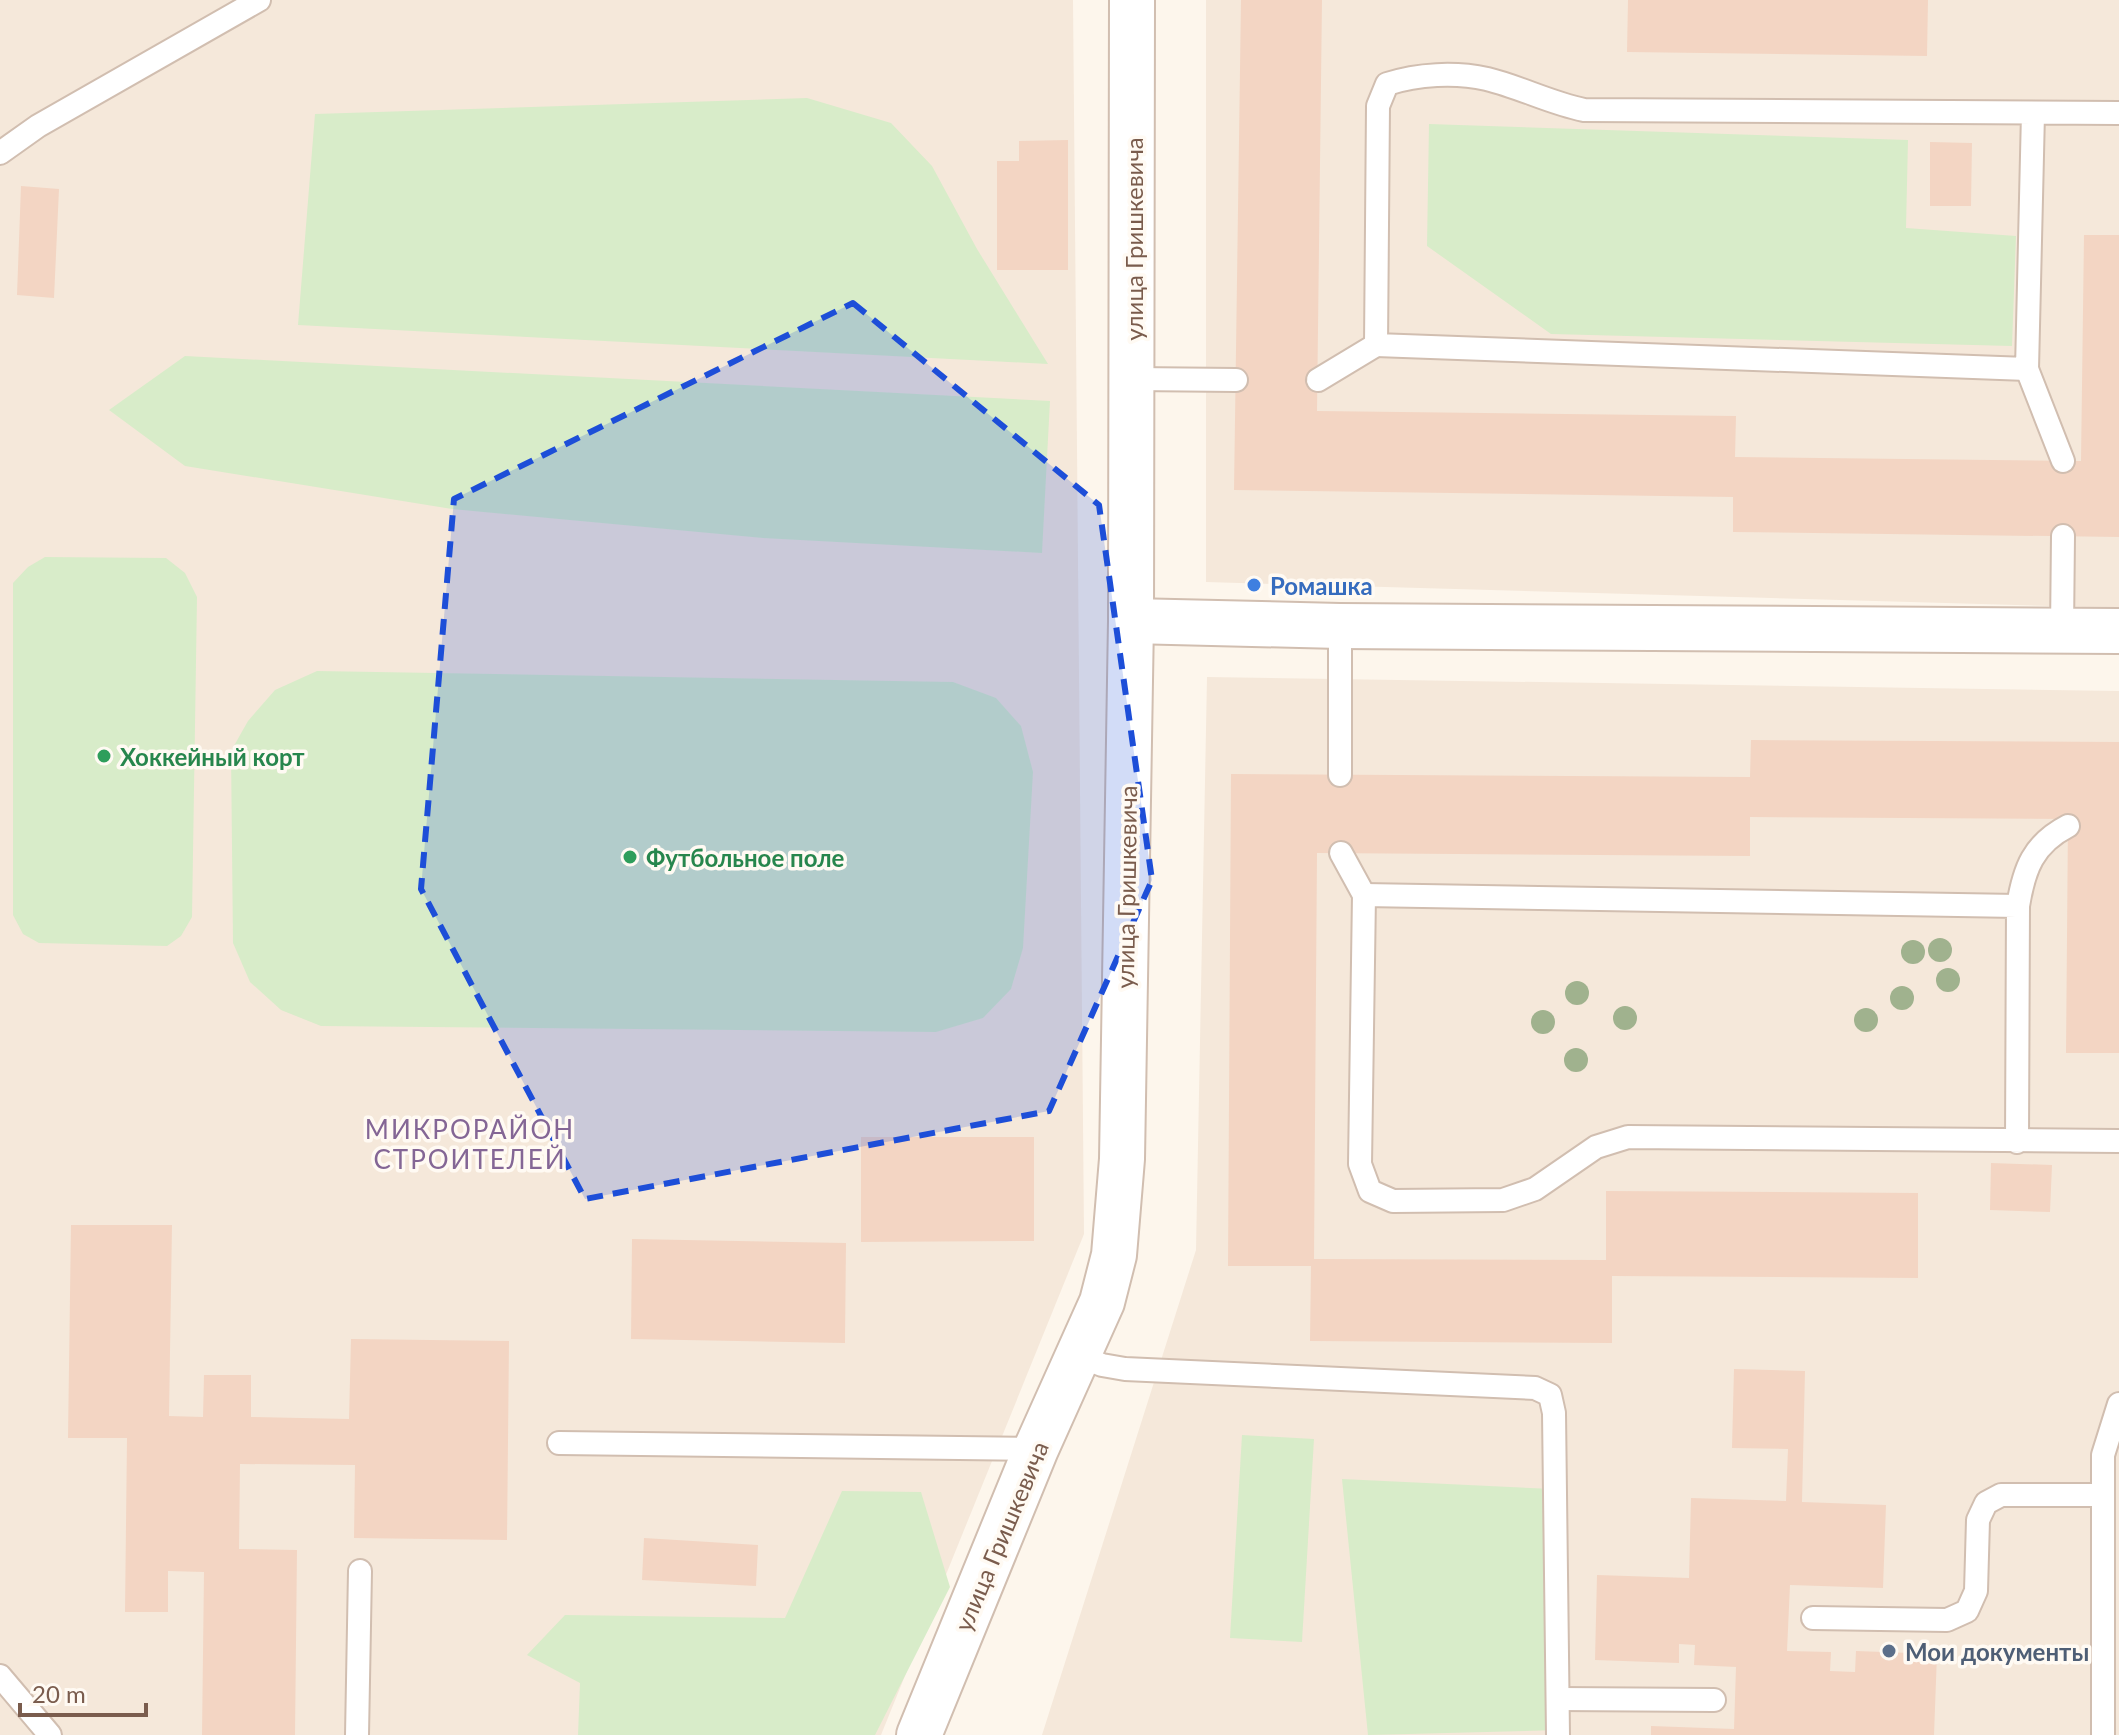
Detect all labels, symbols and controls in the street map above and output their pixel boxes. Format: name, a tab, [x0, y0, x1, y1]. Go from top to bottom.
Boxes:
street label: улица Гришкевича	[1119, 137, 1148, 341]
place label: Ромашка	[1270, 571, 1373, 600]
marker: Ромашка	[1245, 576, 1263, 594]
place label: Хоккейный корт	[120, 742, 305, 771]
marker: Хоккейный корт	[95, 747, 113, 765]
street label: улица Гришкевича	[1110, 785, 1142, 989]
place label: Футбольное поле	[646, 843, 845, 872]
marker: Футбольное поле	[621, 848, 639, 866]
district label: МИКРОРАЙОН СТРОИТЕЛЕЙ	[365, 1113, 575, 1175]
street label: улица Гришкевича	[948, 1437, 1054, 1635]
place label: Мои документы	[1905, 1637, 2089, 1666]
marker: Мои документы	[1880, 1642, 1898, 1660]
scale bar	[20, 1667, 146, 1717]
text: 20 m	[32, 1679, 86, 1708]

